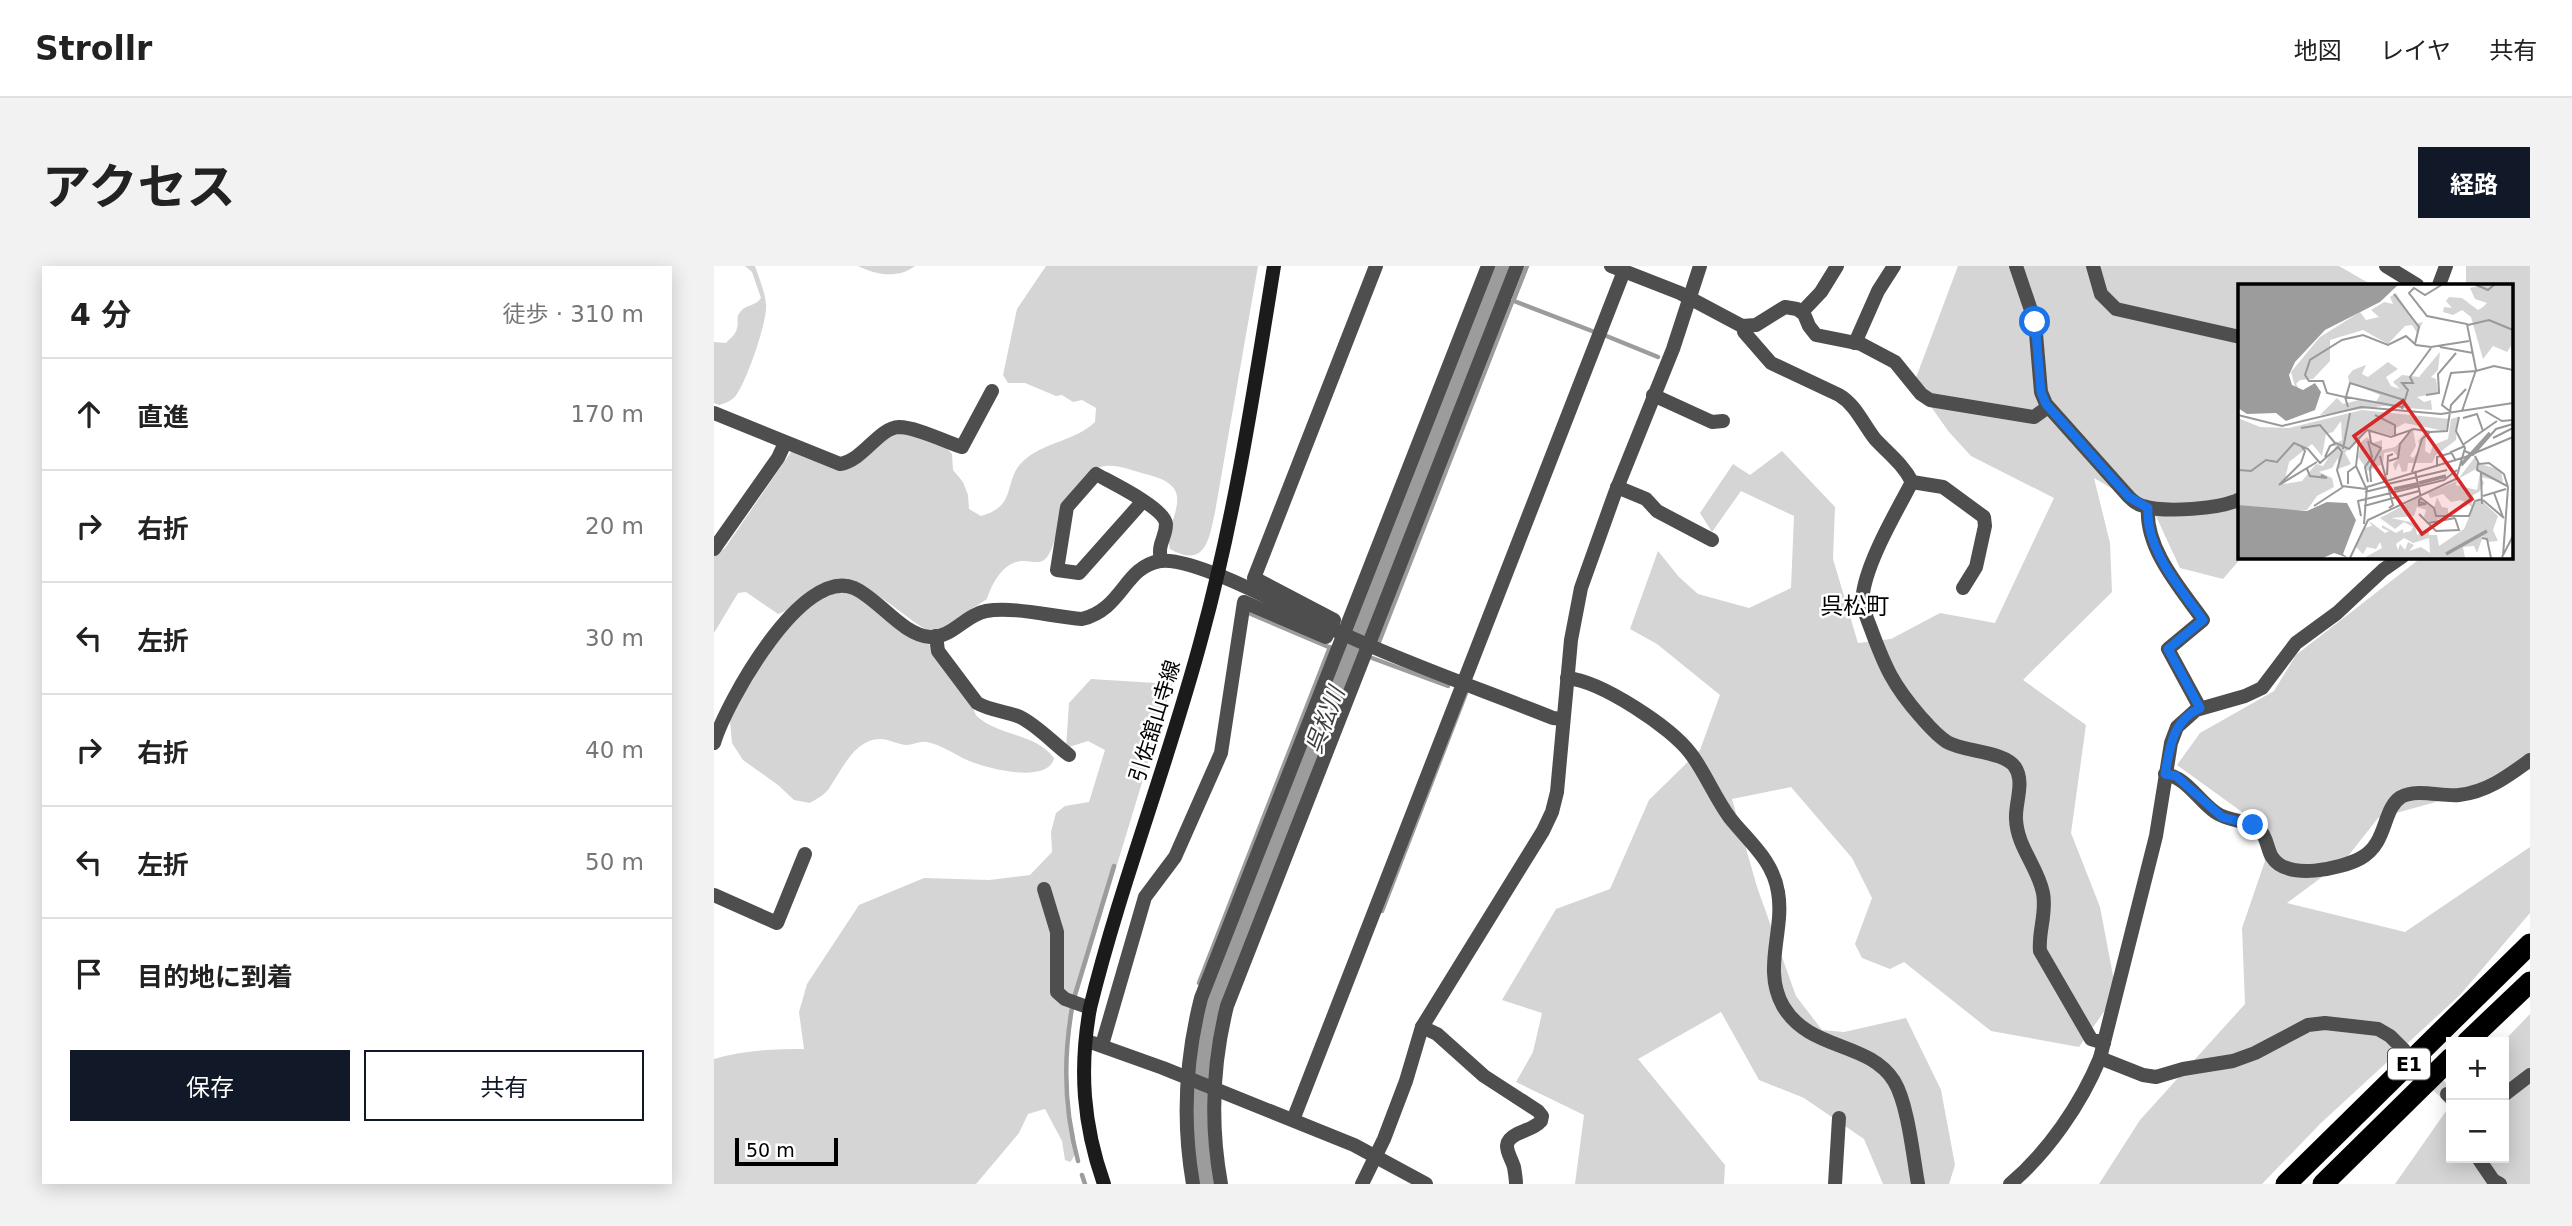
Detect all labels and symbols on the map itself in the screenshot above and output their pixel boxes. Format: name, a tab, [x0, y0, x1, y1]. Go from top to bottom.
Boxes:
inset map	[2238, 284, 2512, 558]
route start	[2019, 306, 2050, 337]
district label: 呉松町	[1821, 593, 1890, 619]
street label: 引佐舘山寺線	[1125, 657, 1185, 785]
water label: 呉松川	[1300, 680, 1351, 757]
route end	[2237, 809, 2268, 840]
road number: E1	[2388, 1048, 2430, 1080]
scale bar	[735, 1135, 838, 1167]

